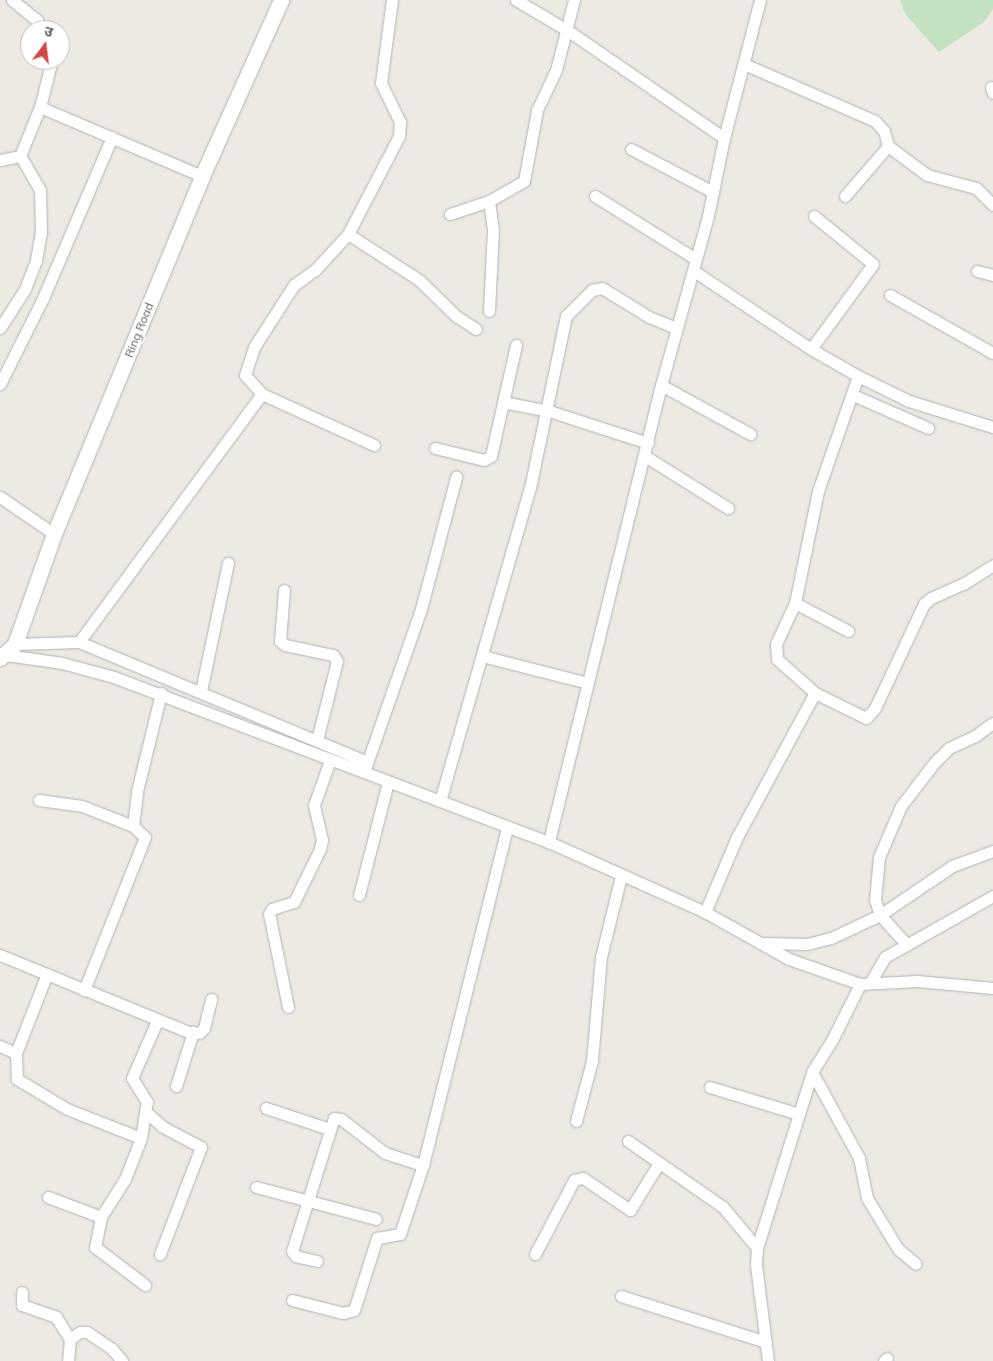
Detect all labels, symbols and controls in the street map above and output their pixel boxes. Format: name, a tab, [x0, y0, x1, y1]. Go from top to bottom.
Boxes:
north arrow	[20, 20, 70, 70]
text: उ	[42, 22, 55, 41]
street label: Ring Road	[121, 300, 157, 360]

